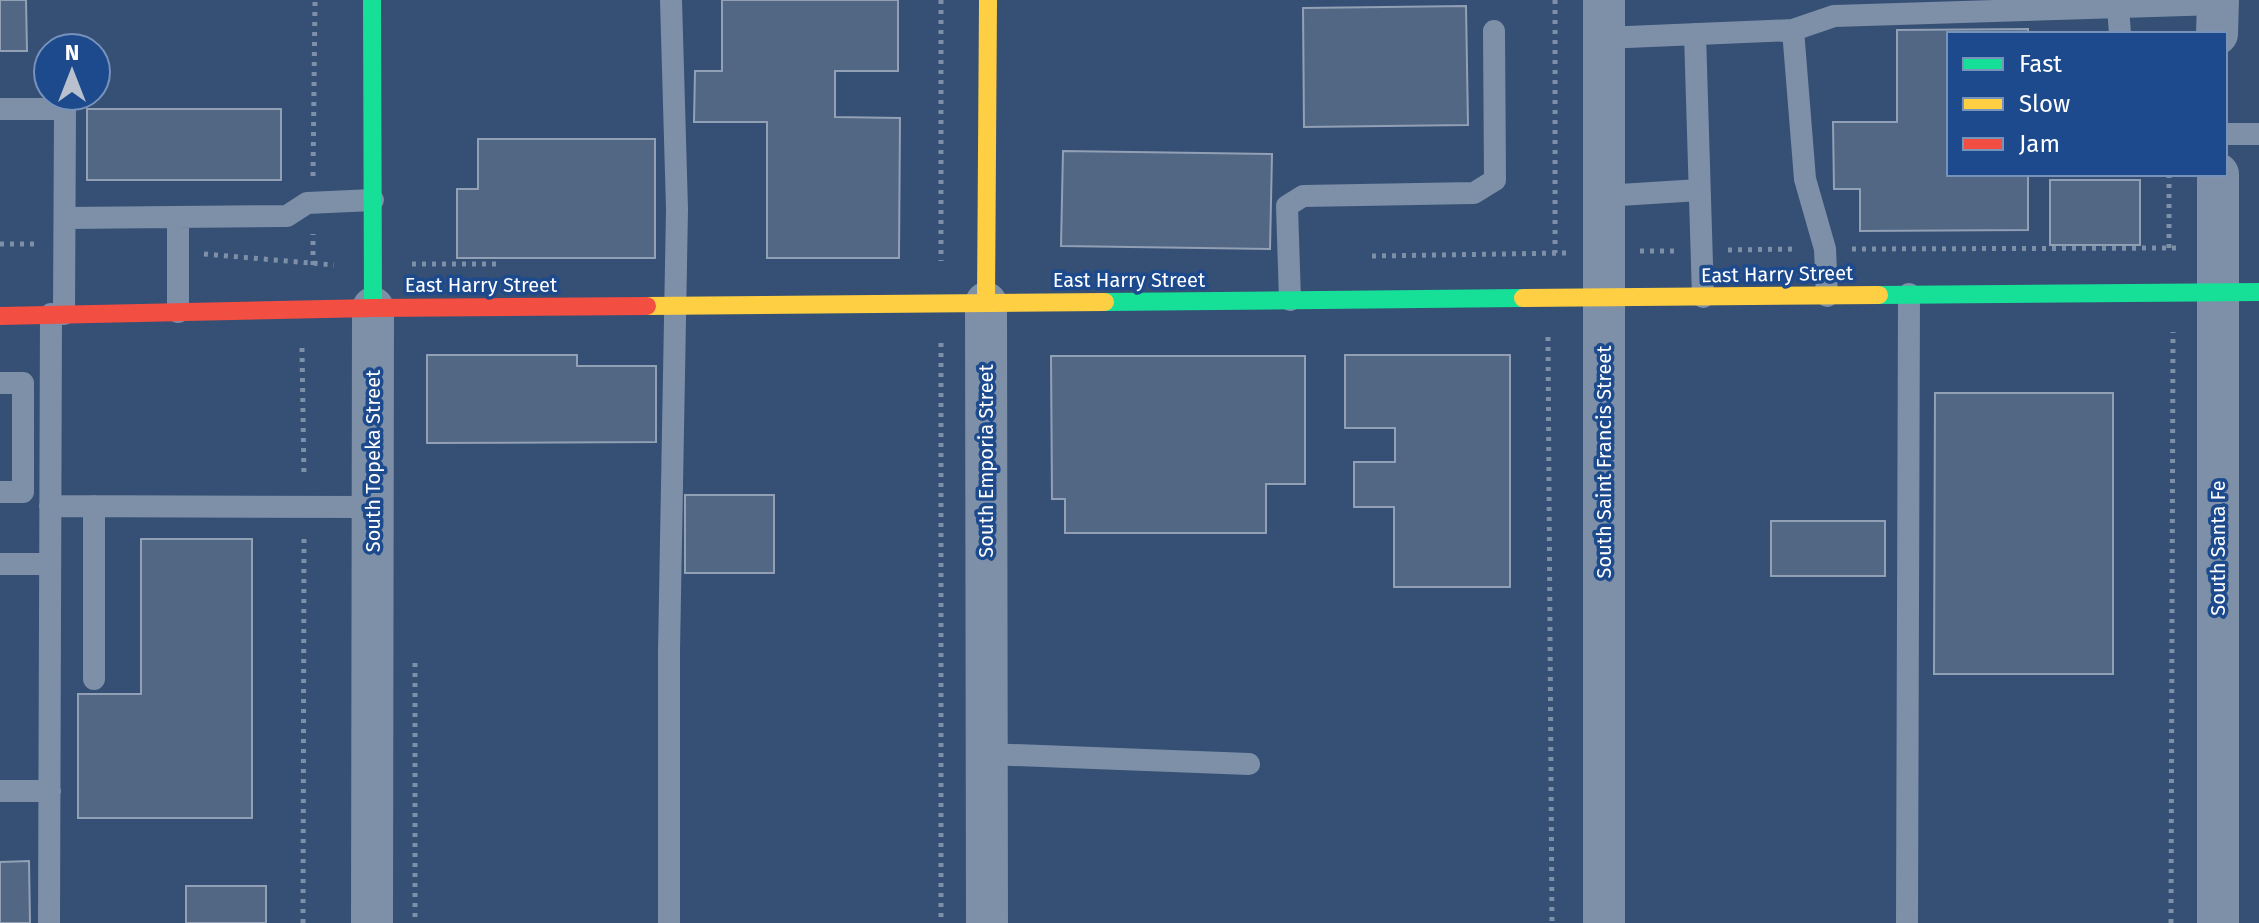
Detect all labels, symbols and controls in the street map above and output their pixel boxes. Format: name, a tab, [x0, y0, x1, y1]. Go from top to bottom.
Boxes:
north arrow	[32, 32, 112, 112]
legend	[1947, 32, 2227, 176]
text: N	[65, 39, 79, 66]
text: Fast	[2019, 50, 2062, 78]
text: Slow	[2019, 90, 2070, 118]
text: Jam	[2019, 130, 2060, 158]
street label: East Harry Street	[1701, 261, 1854, 287]
street label: East Harry Street	[1053, 268, 1206, 292]
street label: East Harry Street	[405, 273, 558, 297]
street label: South Saint Francis Street	[1592, 345, 1616, 578]
street label: South Emporia Street	[974, 363, 998, 558]
street label: South Topeka Street	[361, 369, 385, 552]
street label: South Santa Fe	[2206, 480, 2230, 616]

